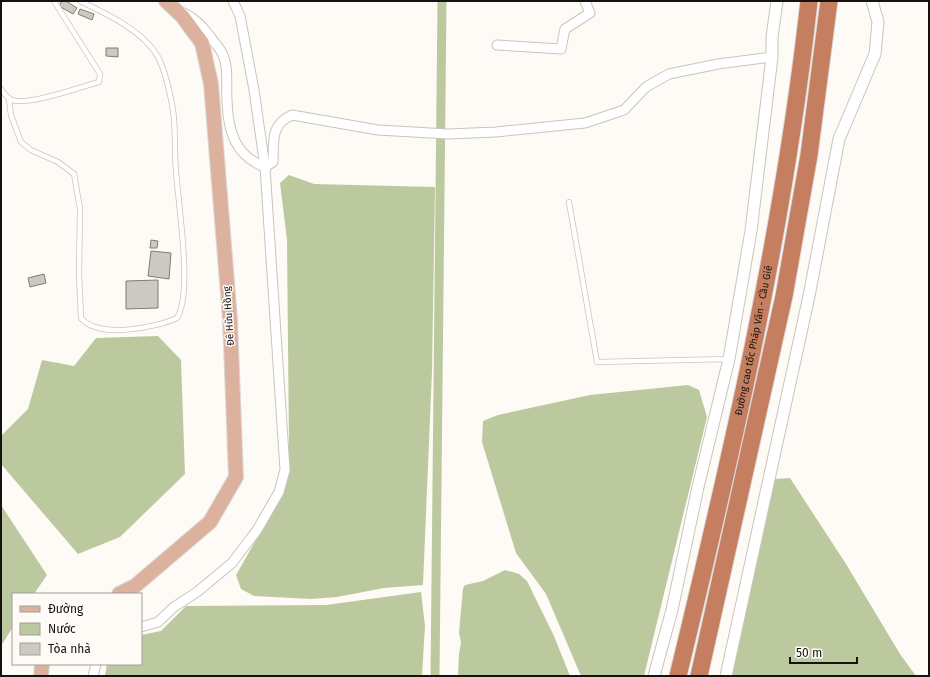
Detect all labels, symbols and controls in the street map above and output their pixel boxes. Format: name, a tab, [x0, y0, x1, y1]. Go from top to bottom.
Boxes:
street label: Đường cao tốc Pháp Vân - Cầu Giẽ	[733, 264, 775, 417]
street label: Đê Hữu Hồng	[220, 285, 237, 346]
legend	[12, 593, 142, 665]
text: Đường	[48, 602, 84, 616]
text: Nước	[48, 622, 76, 636]
scale bar	[790, 639, 857, 665]
text: Tòa nhà	[48, 642, 91, 656]
text: 50 m	[796, 646, 822, 660]

